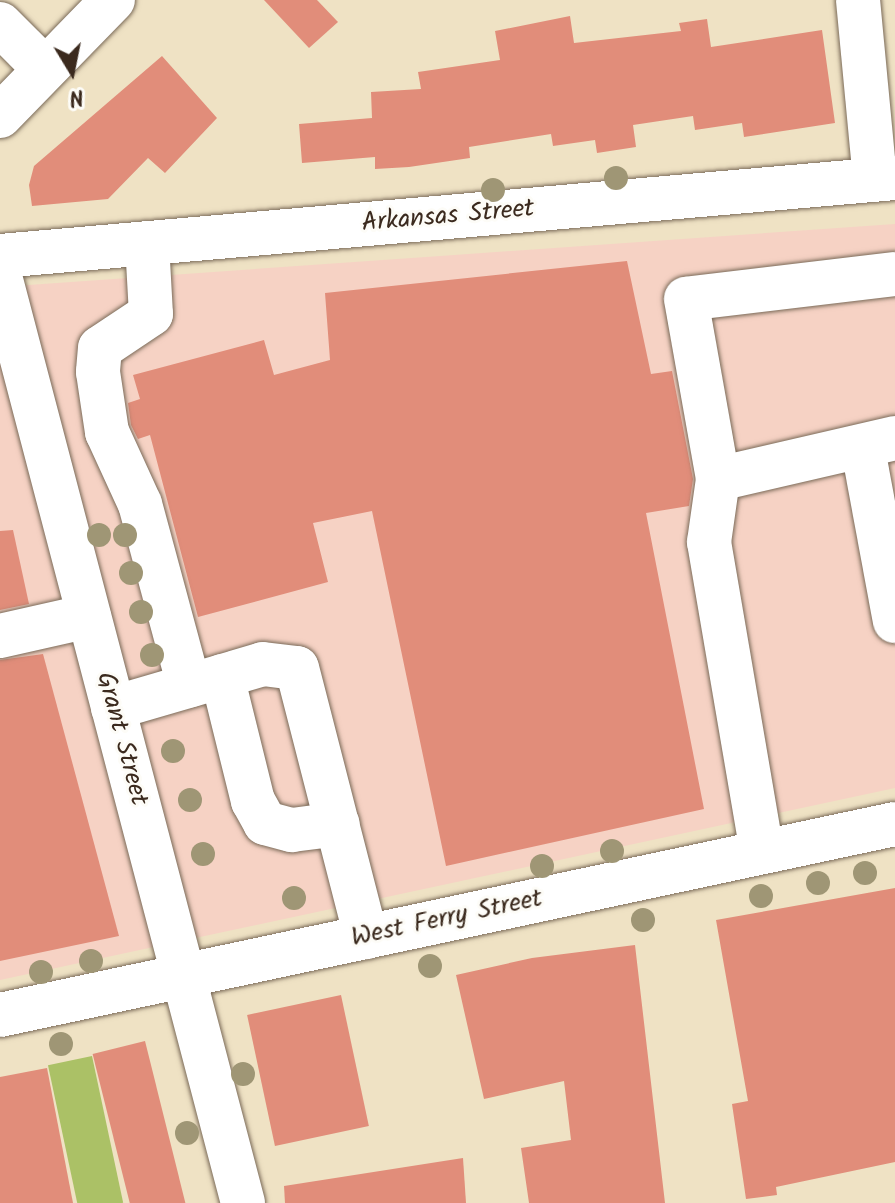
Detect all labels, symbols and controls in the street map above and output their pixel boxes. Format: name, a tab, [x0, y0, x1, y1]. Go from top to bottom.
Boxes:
north arrow	[32, 32, 112, 112]
text: N	[66, 78, 86, 115]
street label: Arkansas Street	[360, 194, 536, 240]
street label: Grant Street	[88, 669, 154, 809]
street label: West Ferry Street	[349, 884, 545, 954]

